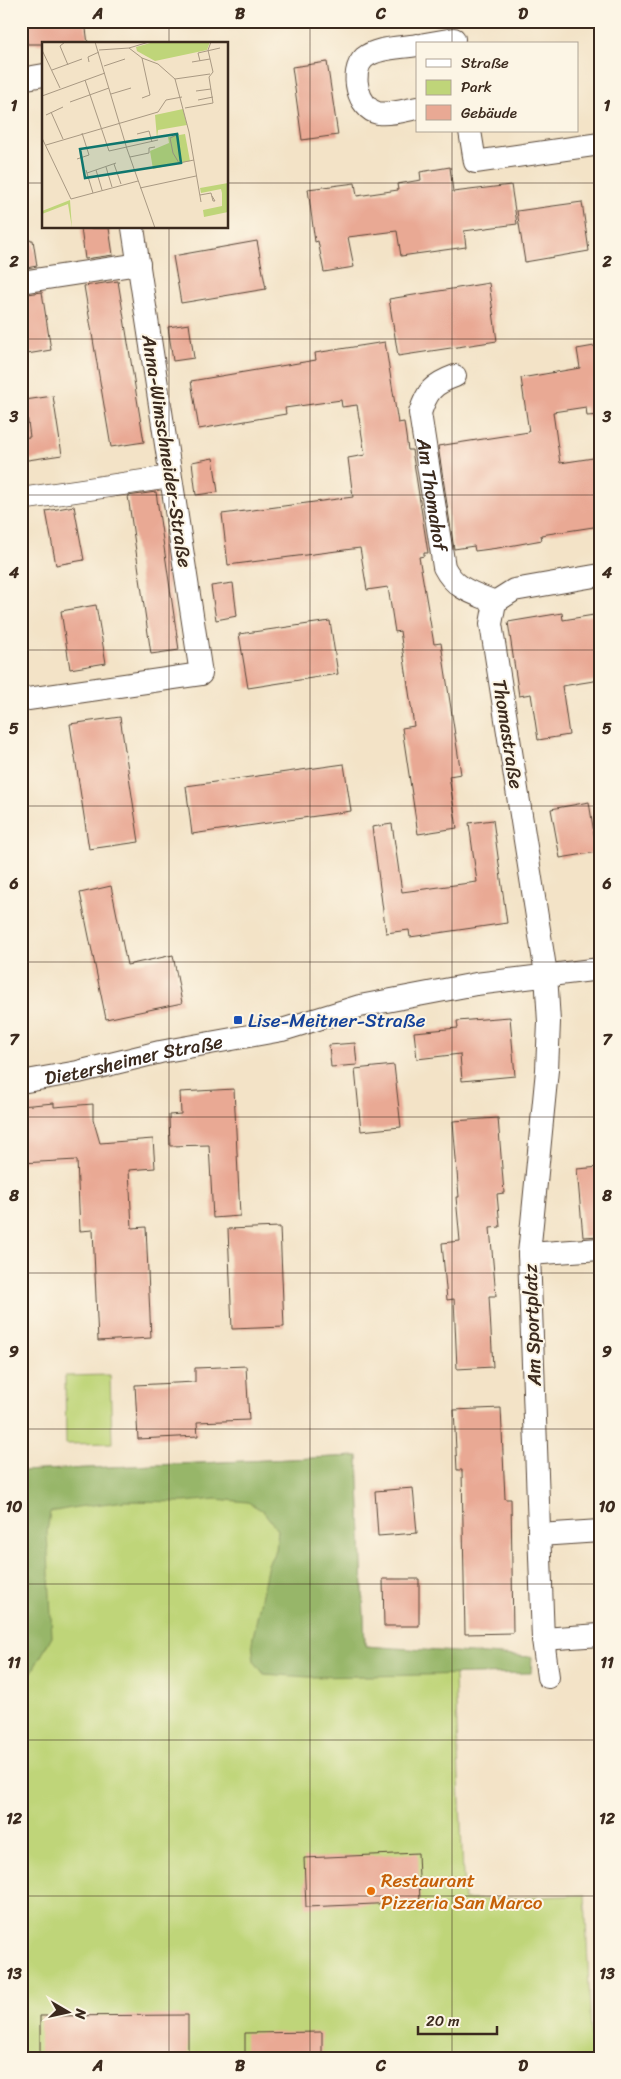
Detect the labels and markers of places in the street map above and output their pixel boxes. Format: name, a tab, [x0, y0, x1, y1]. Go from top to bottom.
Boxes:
place label: Lise-Meitner-Straße	[248, 1004, 426, 1037]
marker: Lise-Meitner-Straße	[232, 1014, 244, 1026]
place label: Restaurant Pizzeria San Marco	[381, 1864, 543, 1919]
marker: Restaurant Pizzeria San Marco	[365, 1885, 377, 1897]

